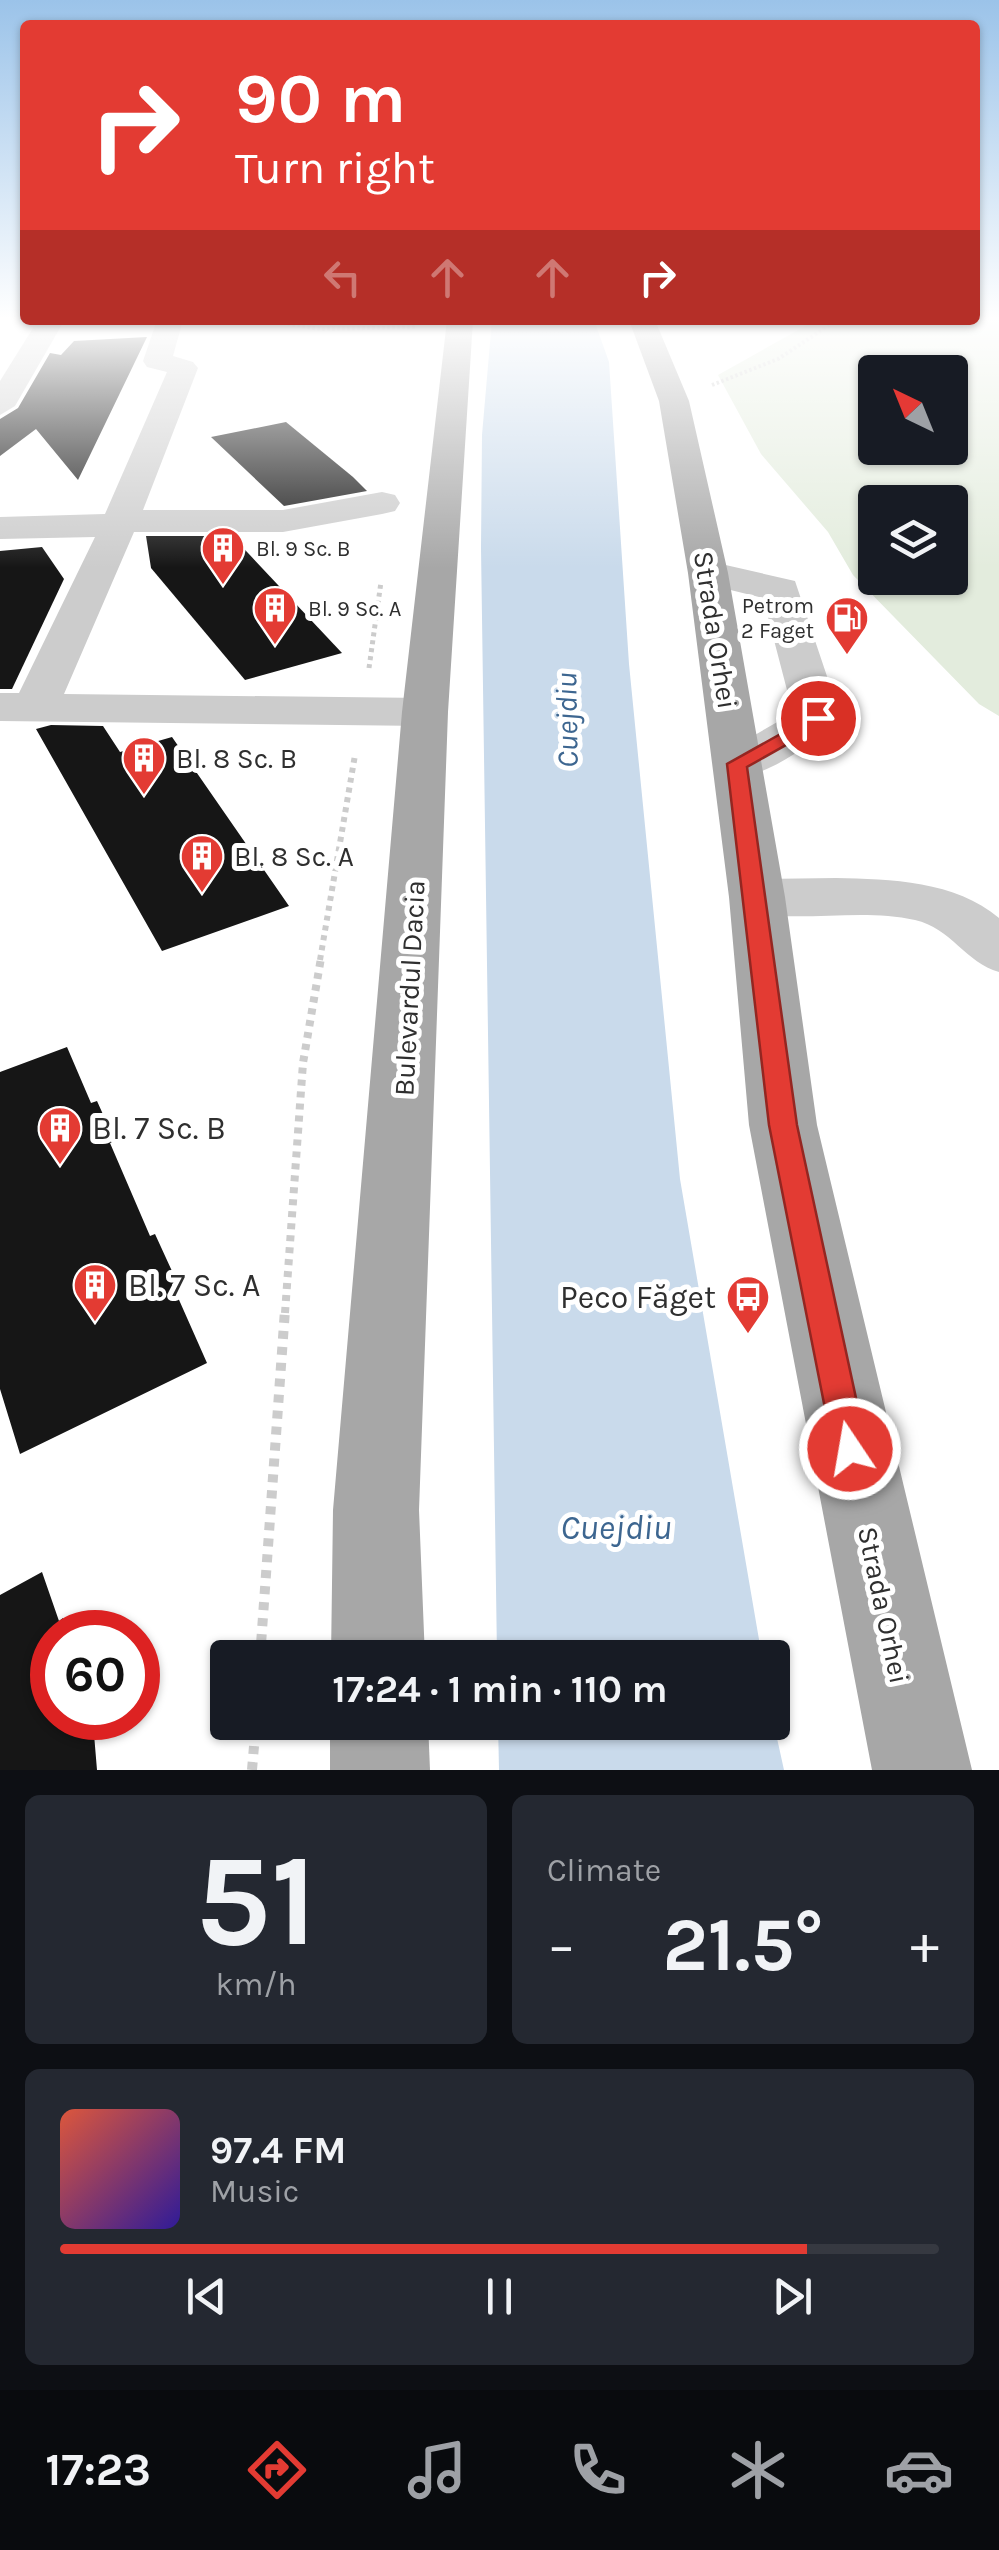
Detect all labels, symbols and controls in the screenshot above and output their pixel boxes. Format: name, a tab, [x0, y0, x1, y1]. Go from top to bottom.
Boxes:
text: 90 m	[235, 58, 406, 140]
icon: right	[70, 60, 200, 190]
text: Turn right	[235, 142, 435, 194]
icon: left	[315, 250, 370, 305]
icon: ahead	[420, 250, 475, 305]
icon: ahead	[525, 250, 580, 305]
icon: right	[630, 250, 685, 305]
north arrow	[858, 355, 968, 465]
map controls	[858, 355, 968, 595]
button: layers	[858, 485, 968, 595]
building icon: Bl. 9 Sc. B	[200, 525, 246, 586]
place label: Bl. 9 Sc. B	[256, 536, 350, 562]
street label: Strada Orhei	[687, 549, 744, 711]
building icon: Bl. 9 Sc. A	[252, 585, 298, 646]
place label: Petrom 2 Faget	[741, 593, 814, 644]
fuel station icon: Petrom 2 Faget	[824, 595, 870, 656]
place label: Bl. 9 Sc. A	[308, 596, 402, 622]
water label: Cuejdiu	[548, 672, 586, 768]
pin	[776, 676, 861, 761]
icon: arrive	[791, 691, 846, 746]
building icon: Bl. 8 Sc. B	[121, 735, 167, 796]
place label: Bl. 8 Sc. B	[176, 742, 297, 775]
building icon: Bl. 8 Sc. A	[179, 833, 225, 894]
place label: Bl. 8 Sc. A	[234, 840, 354, 873]
street label: Bulevardul Dacia	[387, 879, 432, 1097]
building icon: Bl. 7 Sc. B	[37, 1105, 83, 1166]
place label: Bl. 7 Sc. B	[92, 1110, 226, 1147]
building icon: Bl. 7 Sc. A	[72, 1262, 118, 1323]
place label: Bl. 7 Sc. A	[128, 1267, 260, 1304]
bus stop icon: Peco Făget	[725, 1274, 771, 1335]
place label: Peco Făget	[560, 1279, 716, 1316]
position arrow	[798, 1397, 902, 1501]
water label: Cuejdiu	[560, 1507, 672, 1548]
street label: Strada Orhei	[851, 1524, 916, 1687]
speed limit sign: 60	[30, 1610, 160, 1740]
text: 17:24 · 1 min · 110 m	[332, 1667, 668, 1712]
text: 51	[195, 1825, 317, 1977]
text: Climate	[547, 1852, 661, 1889]
text: 21.5°	[662, 1901, 824, 1989]
text: −	[547, 1913, 576, 1977]
text: +	[910, 1913, 939, 1977]
text: km/h	[215, 1966, 297, 2003]
text: 97.4 FM	[210, 2128, 346, 2173]
text: Music	[210, 2173, 299, 2210]
icon: previous	[179, 2269, 234, 2324]
icon: pause	[472, 2269, 527, 2324]
icon: next	[765, 2269, 820, 2324]
icon: directions	[242, 2435, 312, 2505]
icon: music	[402, 2435, 472, 2505]
icon: phone	[563, 2435, 633, 2505]
icon: climate	[723, 2435, 793, 2505]
icon: car	[884, 2435, 954, 2505]
text: 17:23	[45, 2444, 151, 2496]

